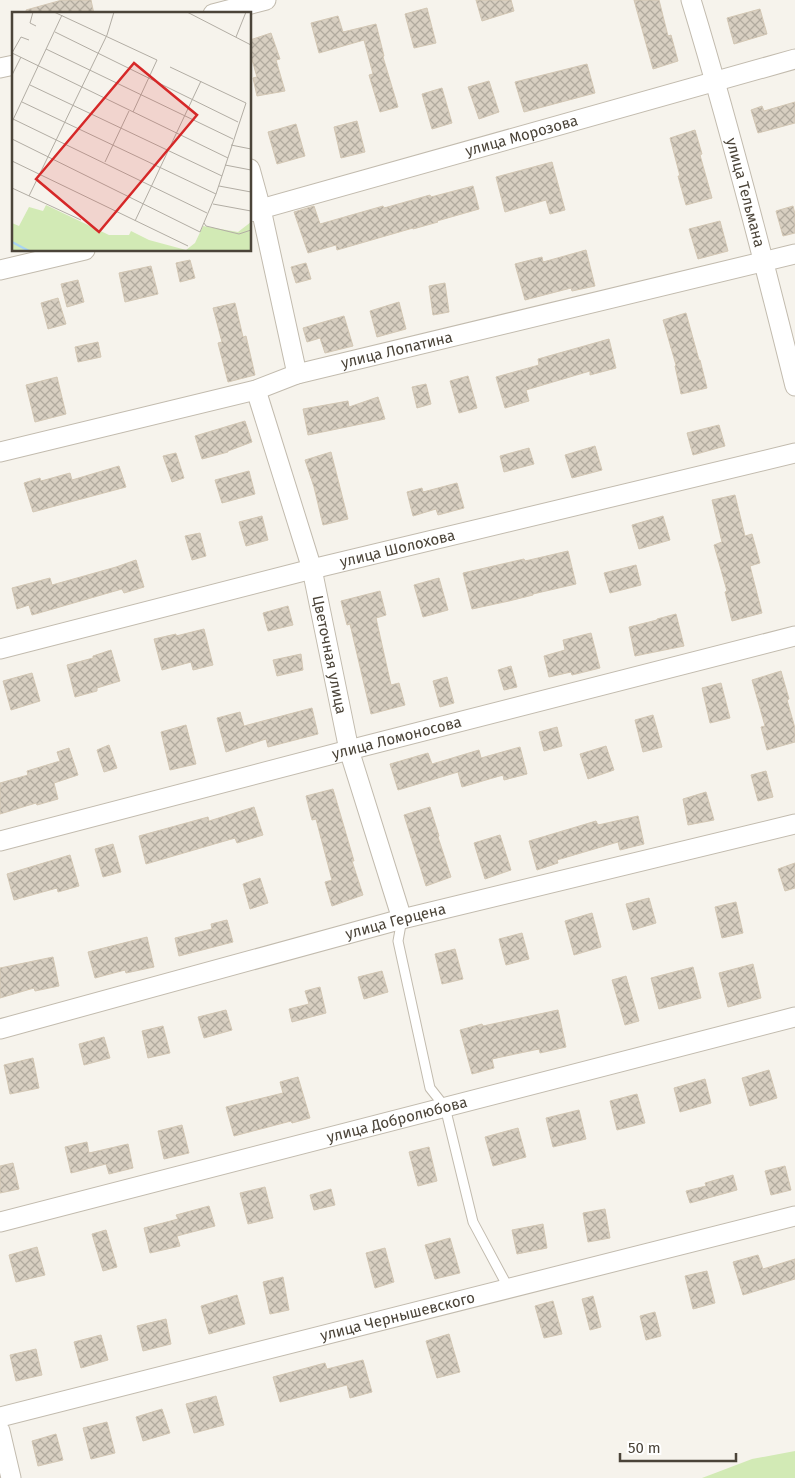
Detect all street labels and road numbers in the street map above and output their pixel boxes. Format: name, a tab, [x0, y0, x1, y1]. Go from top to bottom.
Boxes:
street label: улица Морозова	[463, 111, 580, 160]
street label: улица Тельмана	[722, 136, 769, 249]
street label: улица Лопатина	[339, 328, 454, 372]
street label: улица Шолохова	[338, 526, 457, 571]
street label: Цветочная улица	[309, 594, 350, 716]
street label: улица Ломоносова	[330, 713, 464, 763]
street label: улица Герцена	[343, 900, 448, 943]
street label: улица Добролюбова	[325, 1093, 469, 1146]
street label: улица Чернышевского	[318, 1288, 477, 1345]

